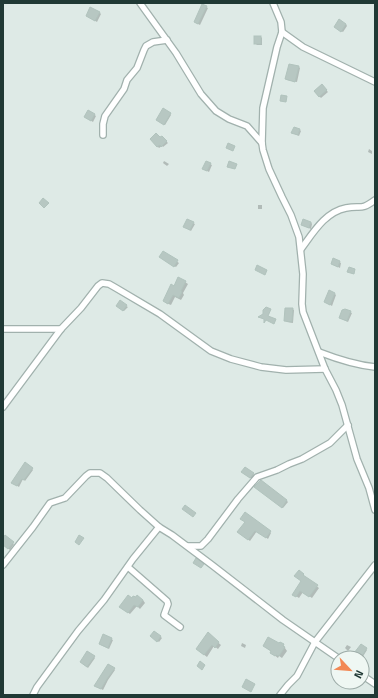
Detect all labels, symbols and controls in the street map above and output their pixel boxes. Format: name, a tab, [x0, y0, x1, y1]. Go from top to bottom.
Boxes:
north arrow	[330, 650, 370, 690]
text: N	[350, 667, 368, 681]

